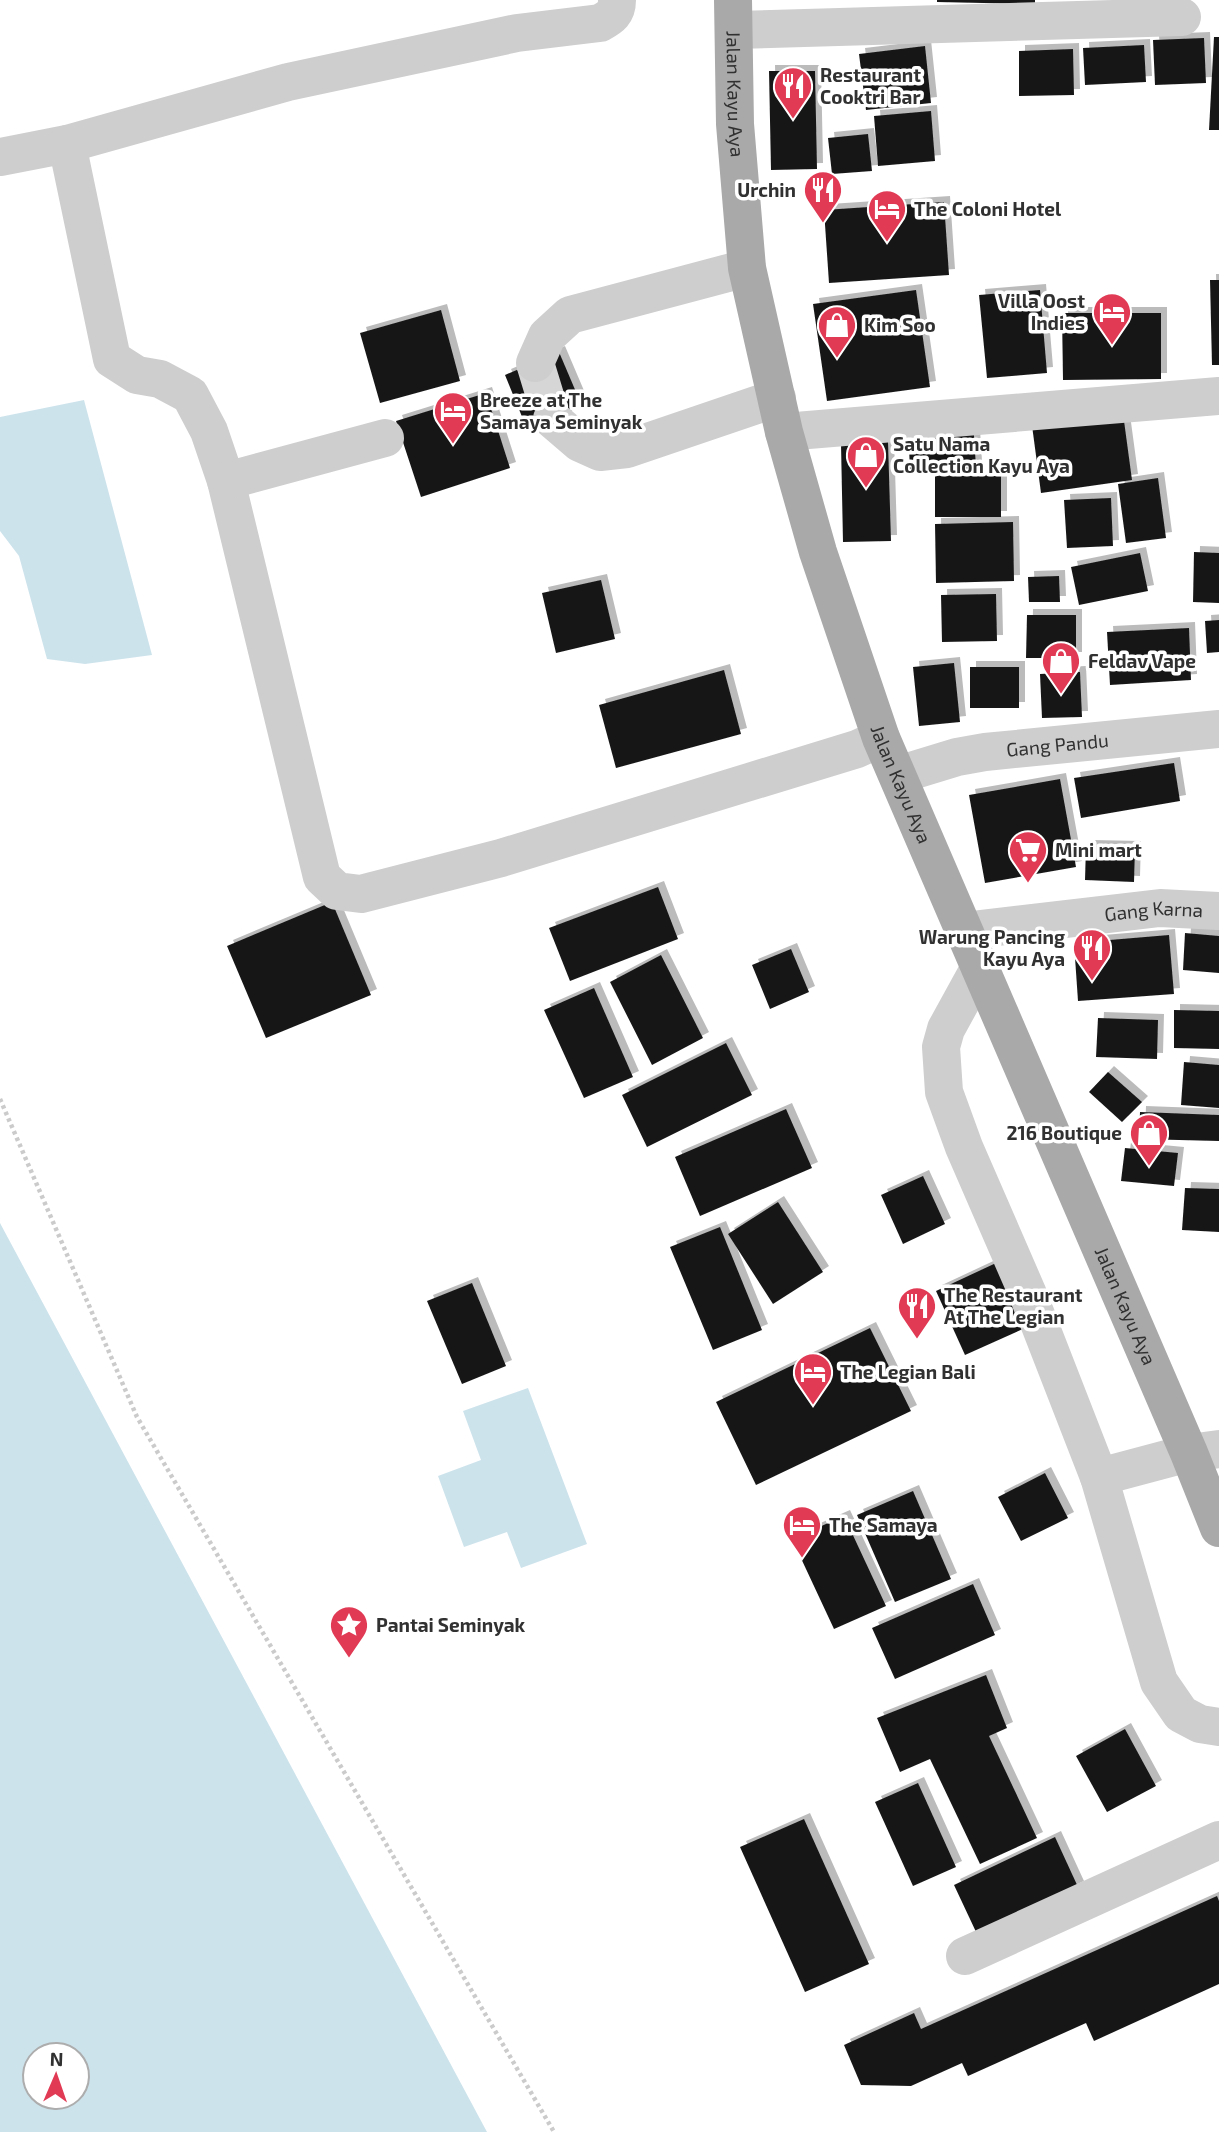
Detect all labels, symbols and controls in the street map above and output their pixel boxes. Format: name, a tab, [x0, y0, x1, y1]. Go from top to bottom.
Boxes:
street label: Jalan Kayu Aya	[722, 31, 750, 158]
place label: Restaurant Cooktri Bar	[820, 63, 921, 108]
restaurant icon: Restaurant Cooktri Bar	[772, 65, 814, 120]
restaurant icon: Urchin	[802, 169, 844, 224]
place label: Urchin	[737, 178, 796, 201]
hotel icon: The Coloni Hotel	[866, 188, 908, 243]
place label: The Coloni Hotel	[914, 197, 1062, 220]
place label: Villa Oost Indies	[998, 289, 1085, 334]
hotel icon: Villa Oost Indies	[1091, 291, 1133, 346]
shop icon: Kim Soo	[816, 304, 858, 359]
place label: Kim Soo	[864, 313, 936, 336]
place label: Breeze at The Samaya Seminyak	[480, 388, 643, 434]
hotel icon: Breeze at The Samaya Seminyak	[432, 390, 474, 445]
place label: Satu Nama Collection Kayu Aya	[893, 432, 1070, 478]
shop icon: Satu Nama Collection Kayu Aya	[845, 434, 887, 489]
shop icon: Feldav Vape	[1040, 640, 1082, 695]
place label: Feldav Vape	[1088, 649, 1196, 672]
street label: Jalan Kayu Aya	[866, 722, 937, 847]
street label: Gang Pandu	[1005, 728, 1110, 761]
supermarket icon: Mini mart	[1007, 829, 1049, 884]
place label: Mini mart	[1055, 838, 1142, 861]
street label: Gang Karna	[1103, 896, 1204, 925]
place label: Warung Pancing Kayu Aya	[919, 925, 1065, 971]
restaurant icon: Warung Pancing Kayu Aya	[1071, 927, 1113, 982]
shop icon: 216 Boutique	[1128, 1112, 1170, 1167]
place label: 216 Boutique	[1006, 1121, 1122, 1144]
street label: Jalan Kayu Aya	[1090, 1243, 1162, 1368]
place label: The Restaurant At The Legian	[944, 1283, 1083, 1328]
restaurant icon: The Restaurant At The Legian	[896, 1285, 938, 1340]
hotel icon: The Legian Bali	[792, 1351, 834, 1406]
place label: The Legian Bali	[840, 1360, 976, 1383]
hotel icon: The Samaya	[781, 1504, 823, 1559]
place label: The Samaya	[829, 1513, 938, 1537]
place icon: Pantai Seminyak	[328, 1604, 370, 1659]
place label: Pantai Seminyak	[376, 1613, 526, 1637]
north arrow	[21, 2041, 91, 2111]
text: N	[49, 2047, 64, 2070]

